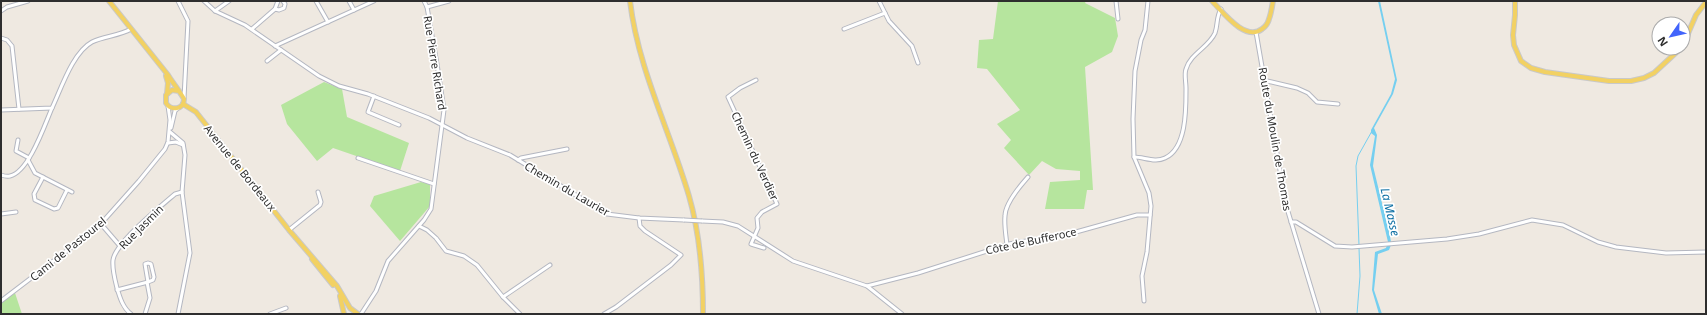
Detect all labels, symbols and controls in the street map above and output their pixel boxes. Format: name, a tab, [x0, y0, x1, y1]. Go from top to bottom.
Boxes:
street label: Rue Pierre Richard	[421, 15, 450, 111]
north arrow	[1651, 16, 1691, 56]
text: N	[1654, 34, 1671, 50]
street label: Route du Moulin de Thomas	[1255, 66, 1296, 212]
street label: Chemin du Verdier	[728, 109, 783, 203]
street label: Avenue de Bordeaux	[201, 121, 280, 214]
street label: Chemin du Laurier	[522, 158, 613, 219]
water label: La Masse	[1377, 186, 1404, 238]
street label: Rue Jasmin	[115, 201, 166, 252]
street label: Cami de Pastourel	[27, 213, 109, 284]
street label: Côte de Bufferoce	[984, 224, 1078, 257]

